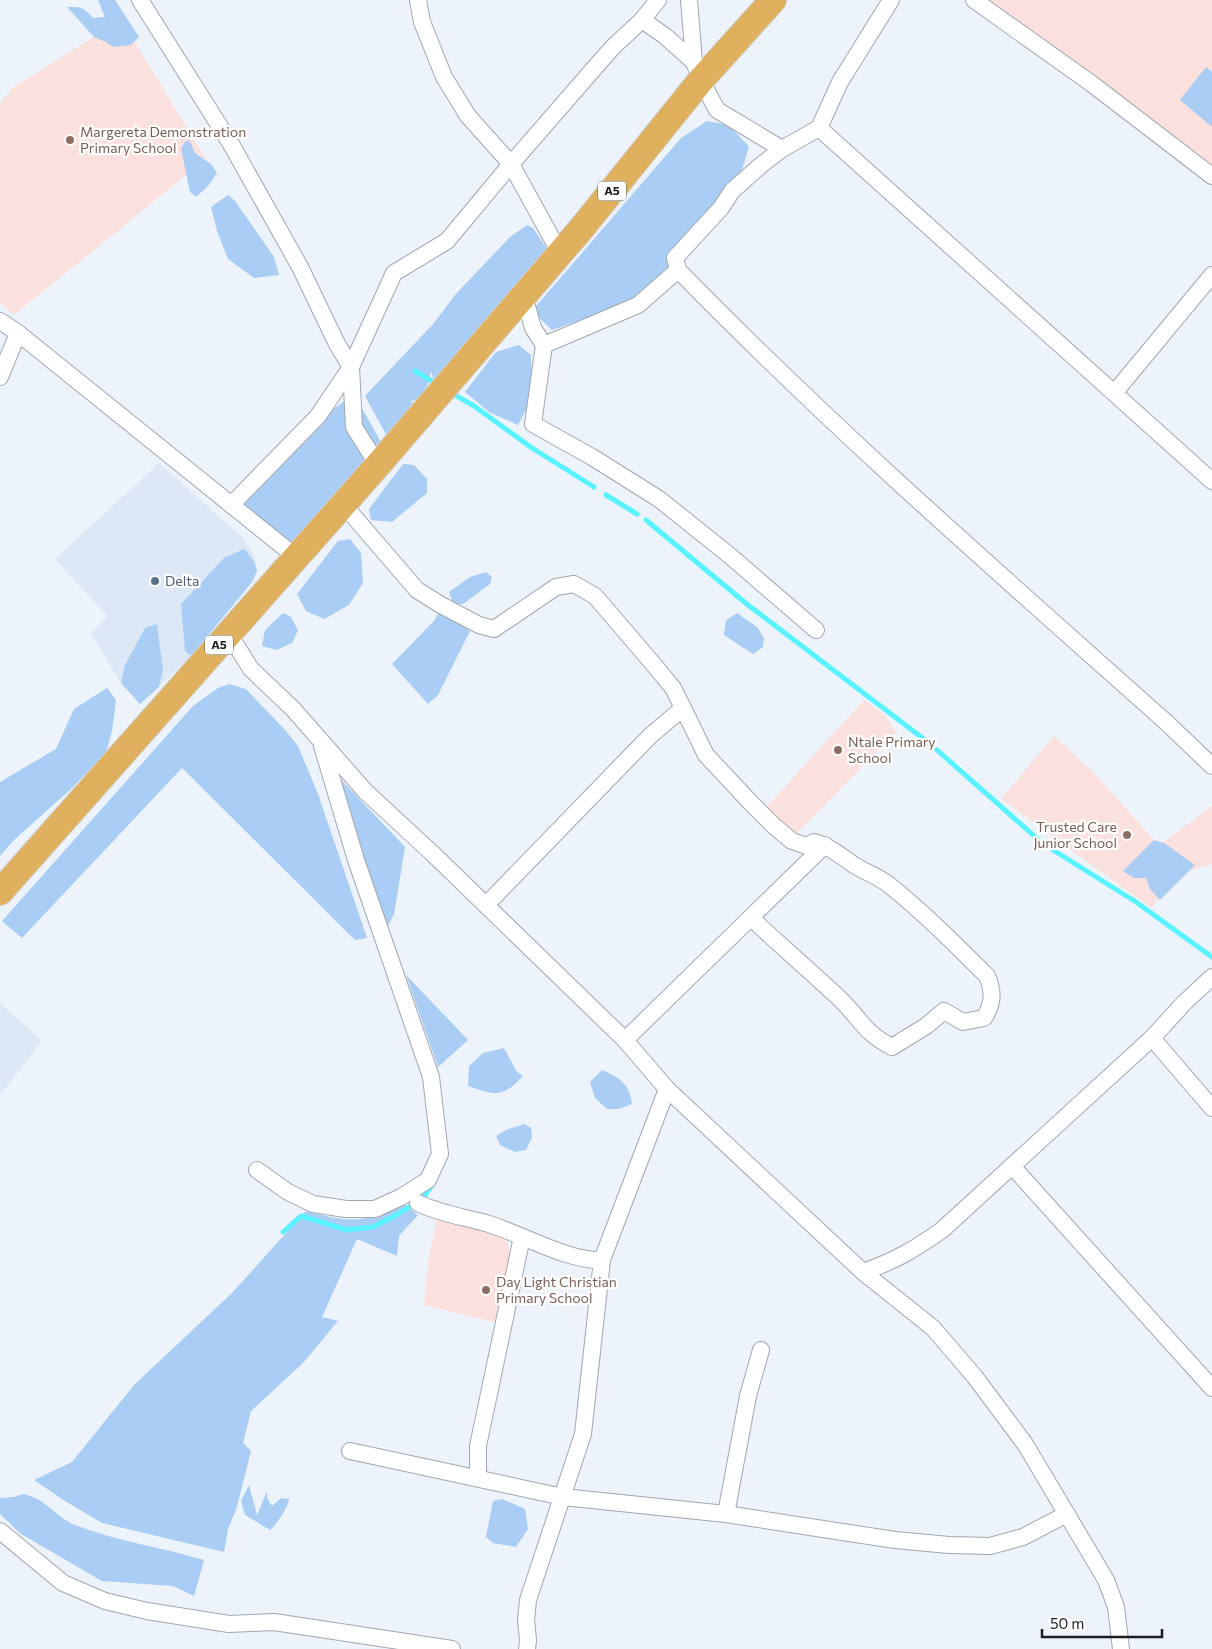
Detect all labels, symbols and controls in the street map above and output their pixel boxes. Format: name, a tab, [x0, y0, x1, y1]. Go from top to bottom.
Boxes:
place label: Margereta Demonstration Primary School	[80, 123, 246, 156]
marker: Margereta Demonstration Primary School	[64, 134, 76, 146]
road number: A5	[598, 182, 626, 200]
place label: Delta	[165, 572, 199, 589]
marker: Delta	[149, 575, 161, 587]
road number: A5	[205, 636, 233, 654]
place label: Ntale Primary School	[848, 733, 936, 766]
marker: Ntale Primary School	[832, 744, 844, 756]
place label: Trusted Care Junior School	[1033, 818, 1117, 851]
marker: Trusted Care Junior School	[1121, 829, 1133, 841]
place label: Day Light Christian Primary School	[496, 1273, 617, 1306]
marker: Day Light Christian Primary School	[480, 1284, 492, 1296]
scale bar	[1042, 1606, 1162, 1638]
text: 50 m	[1050, 1614, 1084, 1632]

